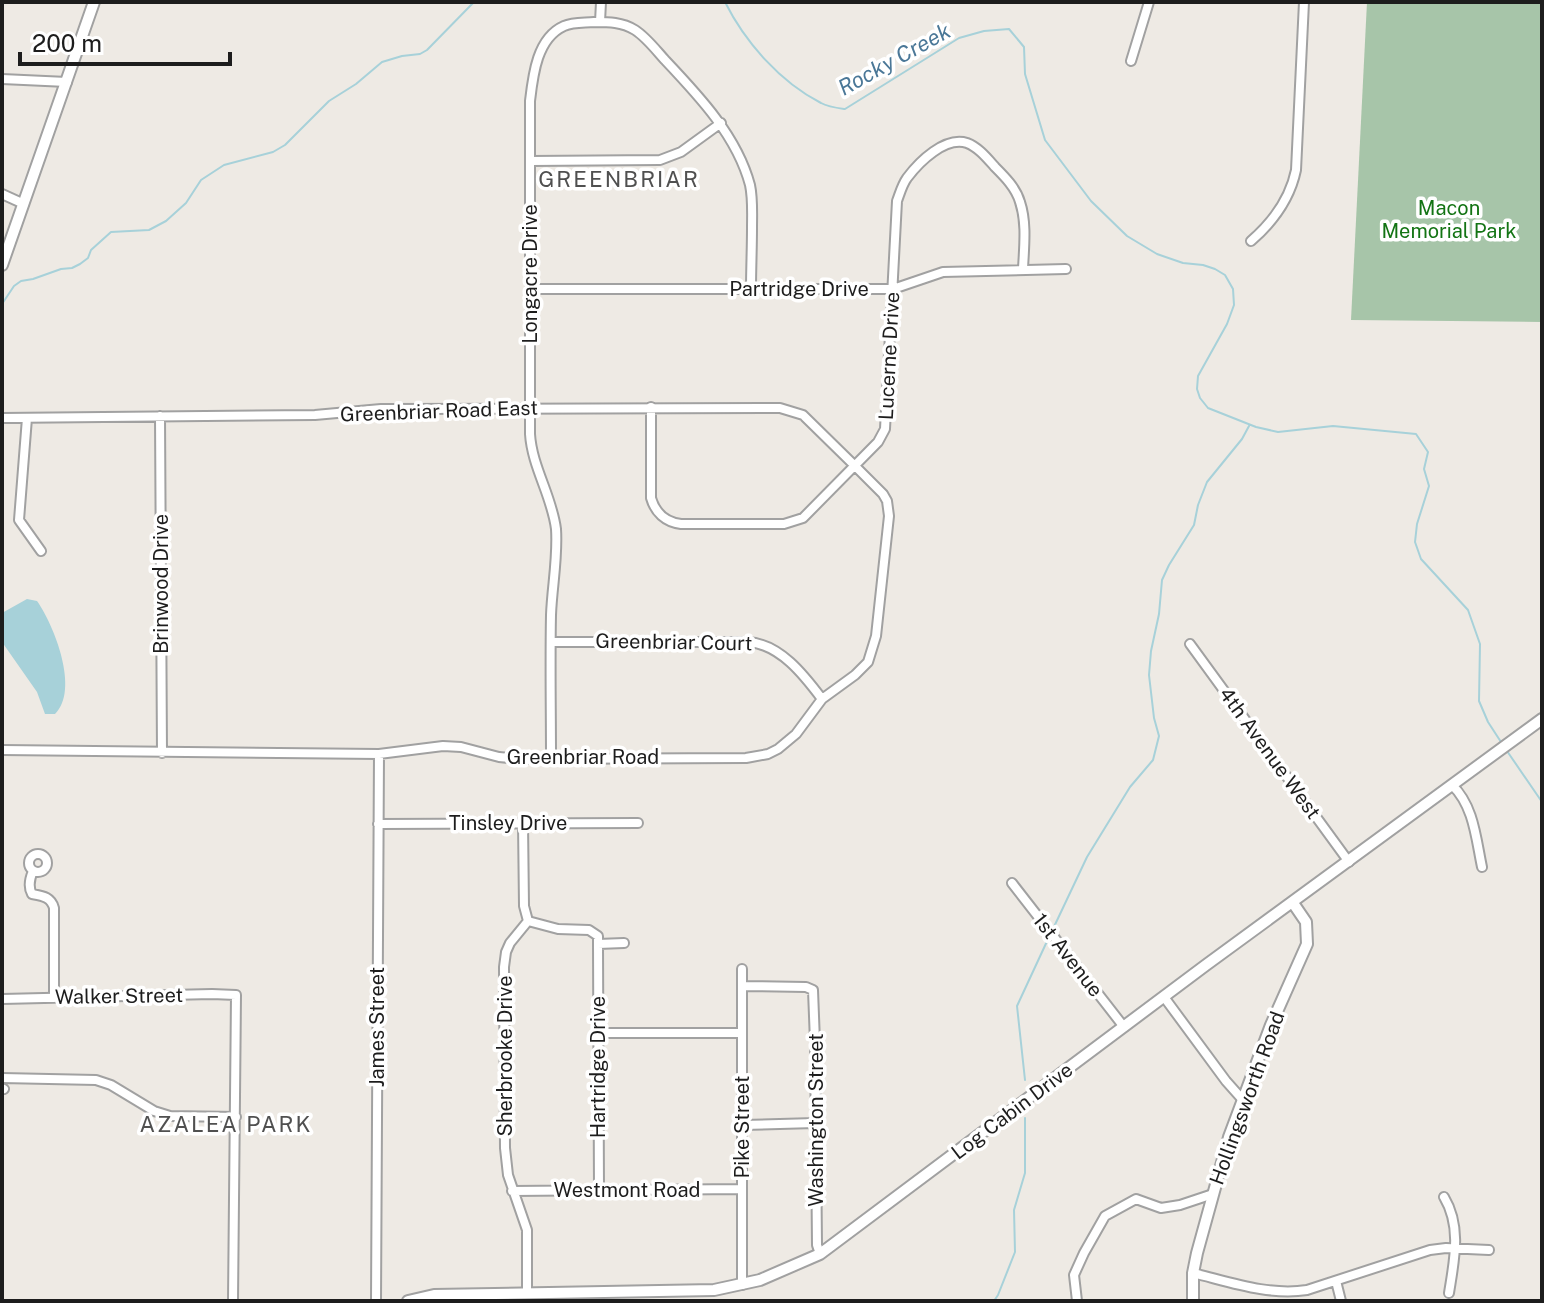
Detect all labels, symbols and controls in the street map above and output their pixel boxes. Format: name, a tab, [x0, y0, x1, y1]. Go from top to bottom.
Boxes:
scale bar	[20, 16, 230, 66]
water label: Rocky Creek	[833, 17, 955, 101]
text: 200 m	[32, 29, 102, 57]
district label: GREENBRIAR	[538, 166, 700, 192]
park label: Macon Memorial Park	[1382, 196, 1516, 243]
street label: Longacre Drive	[518, 204, 542, 344]
street label: Partridge Drive	[729, 277, 869, 301]
street label: Lucerne Drive	[874, 291, 904, 421]
street label: Greenbriar Road East	[340, 396, 538, 426]
street label: Brinwood Drive	[149, 514, 173, 654]
street label: Greenbriar Court	[595, 629, 753, 655]
street label: 4th Avenue West	[1214, 683, 1326, 823]
street label: Greenbriar Road	[507, 745, 659, 769]
street label: Tinsley Drive	[449, 811, 567, 835]
street label: 1st Avenue	[1028, 908, 1108, 1002]
street label: James Street	[365, 967, 389, 1087]
street label: Sherbrooke Drive	[493, 976, 517, 1136]
street label: Walker Street	[55, 983, 183, 1009]
street label: Hartridge Drive	[586, 996, 610, 1138]
street label: Hollingsworth Road	[1204, 1008, 1290, 1188]
street label: Washington Street	[804, 1033, 828, 1207]
street label: Log Cabin Drive	[947, 1058, 1077, 1164]
street label: Pike Street	[730, 1075, 754, 1179]
district label: AZALEA PARK	[140, 1111, 312, 1137]
street label: Westmont Road	[554, 1178, 700, 1202]

